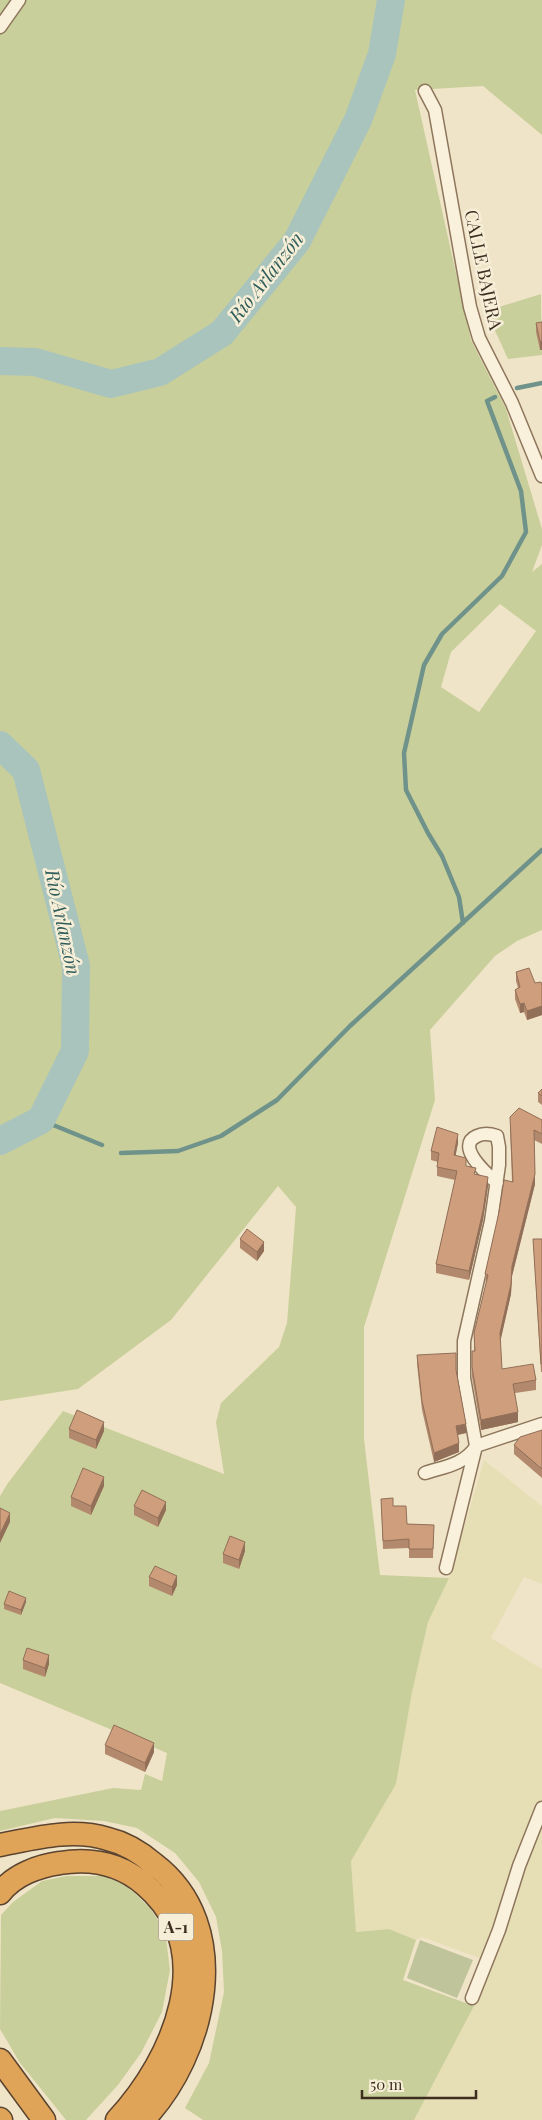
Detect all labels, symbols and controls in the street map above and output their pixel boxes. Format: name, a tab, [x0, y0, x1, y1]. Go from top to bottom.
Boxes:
street label: CALLE BAJERA	[460, 208, 509, 333]
water label: Río Arlanzón	[221, 226, 309, 328]
water label: Río Arlanzón	[40, 866, 88, 977]
road number: A-1	[158, 1914, 194, 1940]
scale bar	[362, 2068, 476, 2100]
text: 50 m	[370, 2074, 403, 2094]

